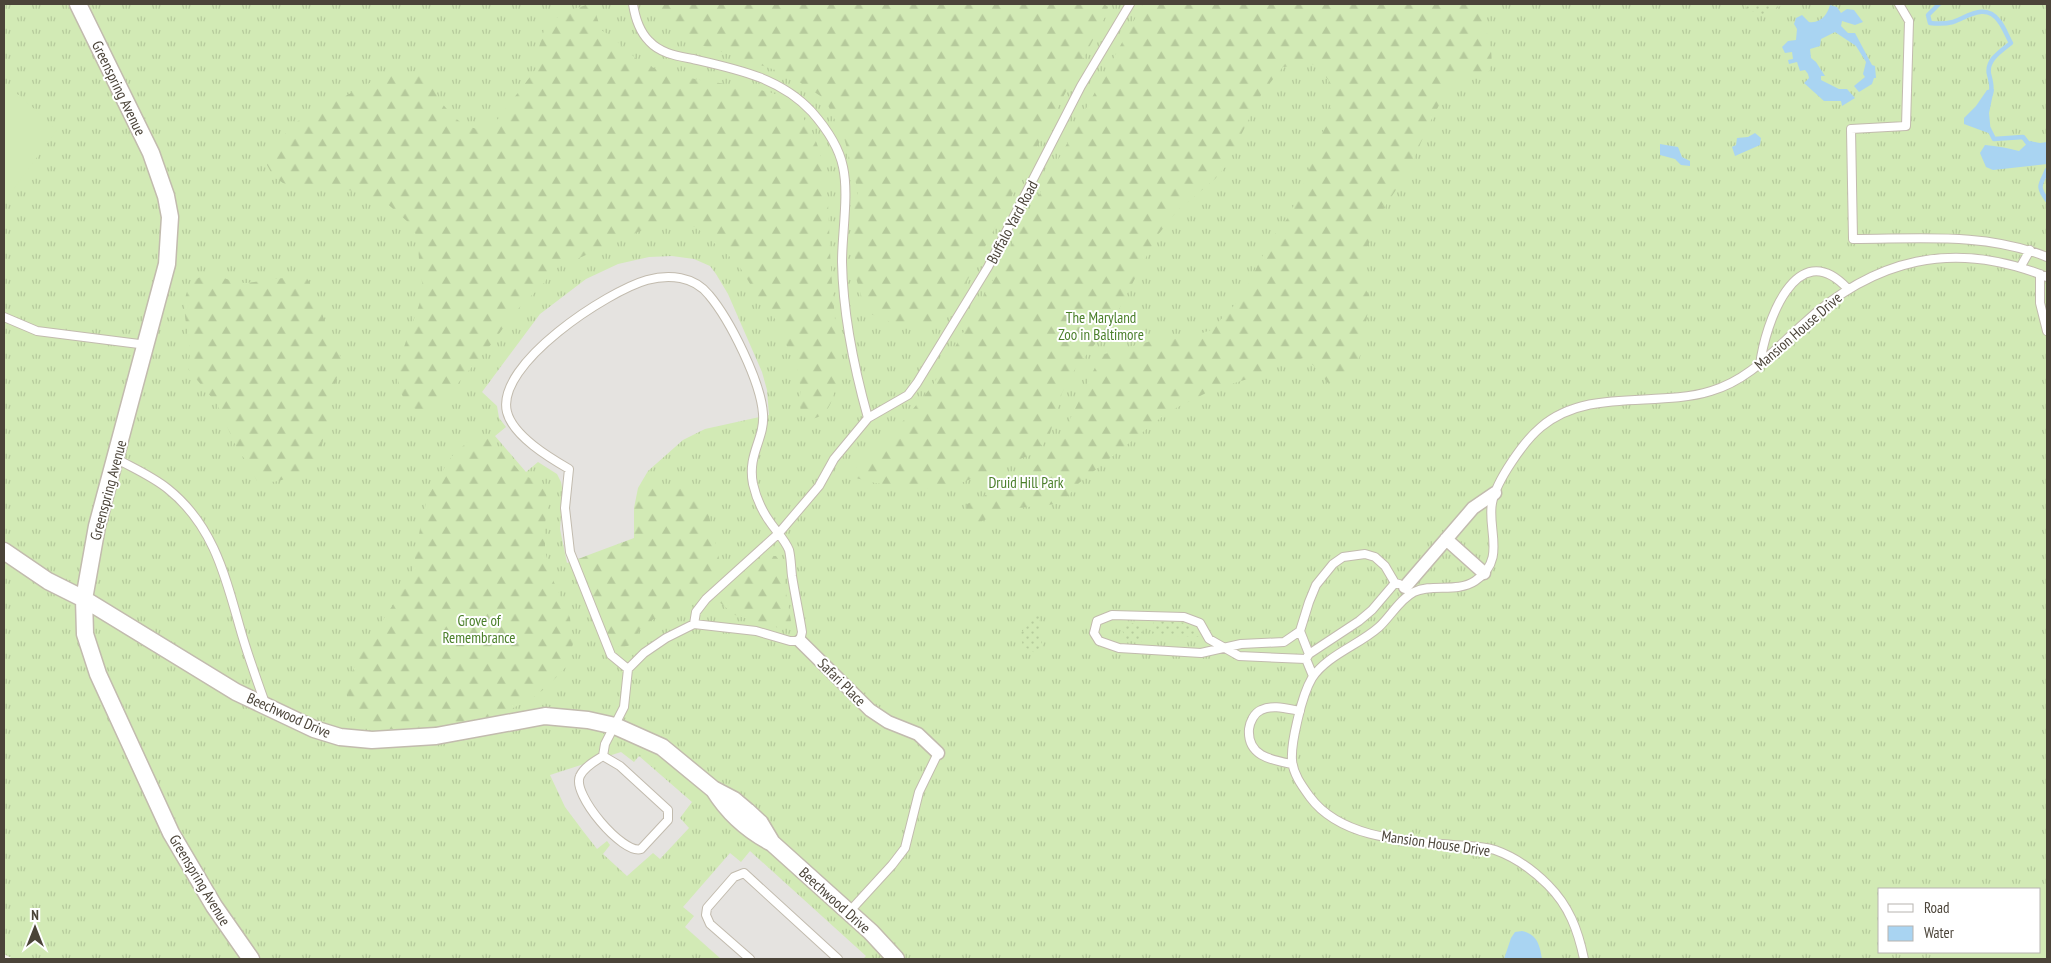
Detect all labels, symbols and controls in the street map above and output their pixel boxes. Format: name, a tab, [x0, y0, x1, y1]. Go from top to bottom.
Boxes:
street label: Greenspring Avenue	[88, 38, 150, 138]
street label: Buffalo Yard Road	[982, 177, 1042, 267]
street label: Mansion House Drive	[1750, 288, 1846, 374]
park label: The Maryland Zoo in Baltimore	[1058, 308, 1144, 344]
street label: Greenspring Avenue	[85, 438, 131, 542]
park label: Druid Hill Park	[988, 473, 1064, 492]
park label: Grove of Remembrance	[442, 611, 516, 647]
street label: Safari Place	[814, 654, 870, 710]
street label: Beechwood Drive	[244, 688, 334, 742]
street label: Mansion House Drive	[1380, 826, 1492, 860]
street label: Greenspring Avenue	[165, 831, 235, 929]
street label: Beechwood Drive	[795, 863, 875, 937]
legend	[1878, 888, 2041, 953]
text: Road	[1924, 898, 1950, 917]
north arrow	[10, 903, 60, 953]
text: N	[31, 906, 39, 924]
text: Water	[1924, 923, 1955, 942]

